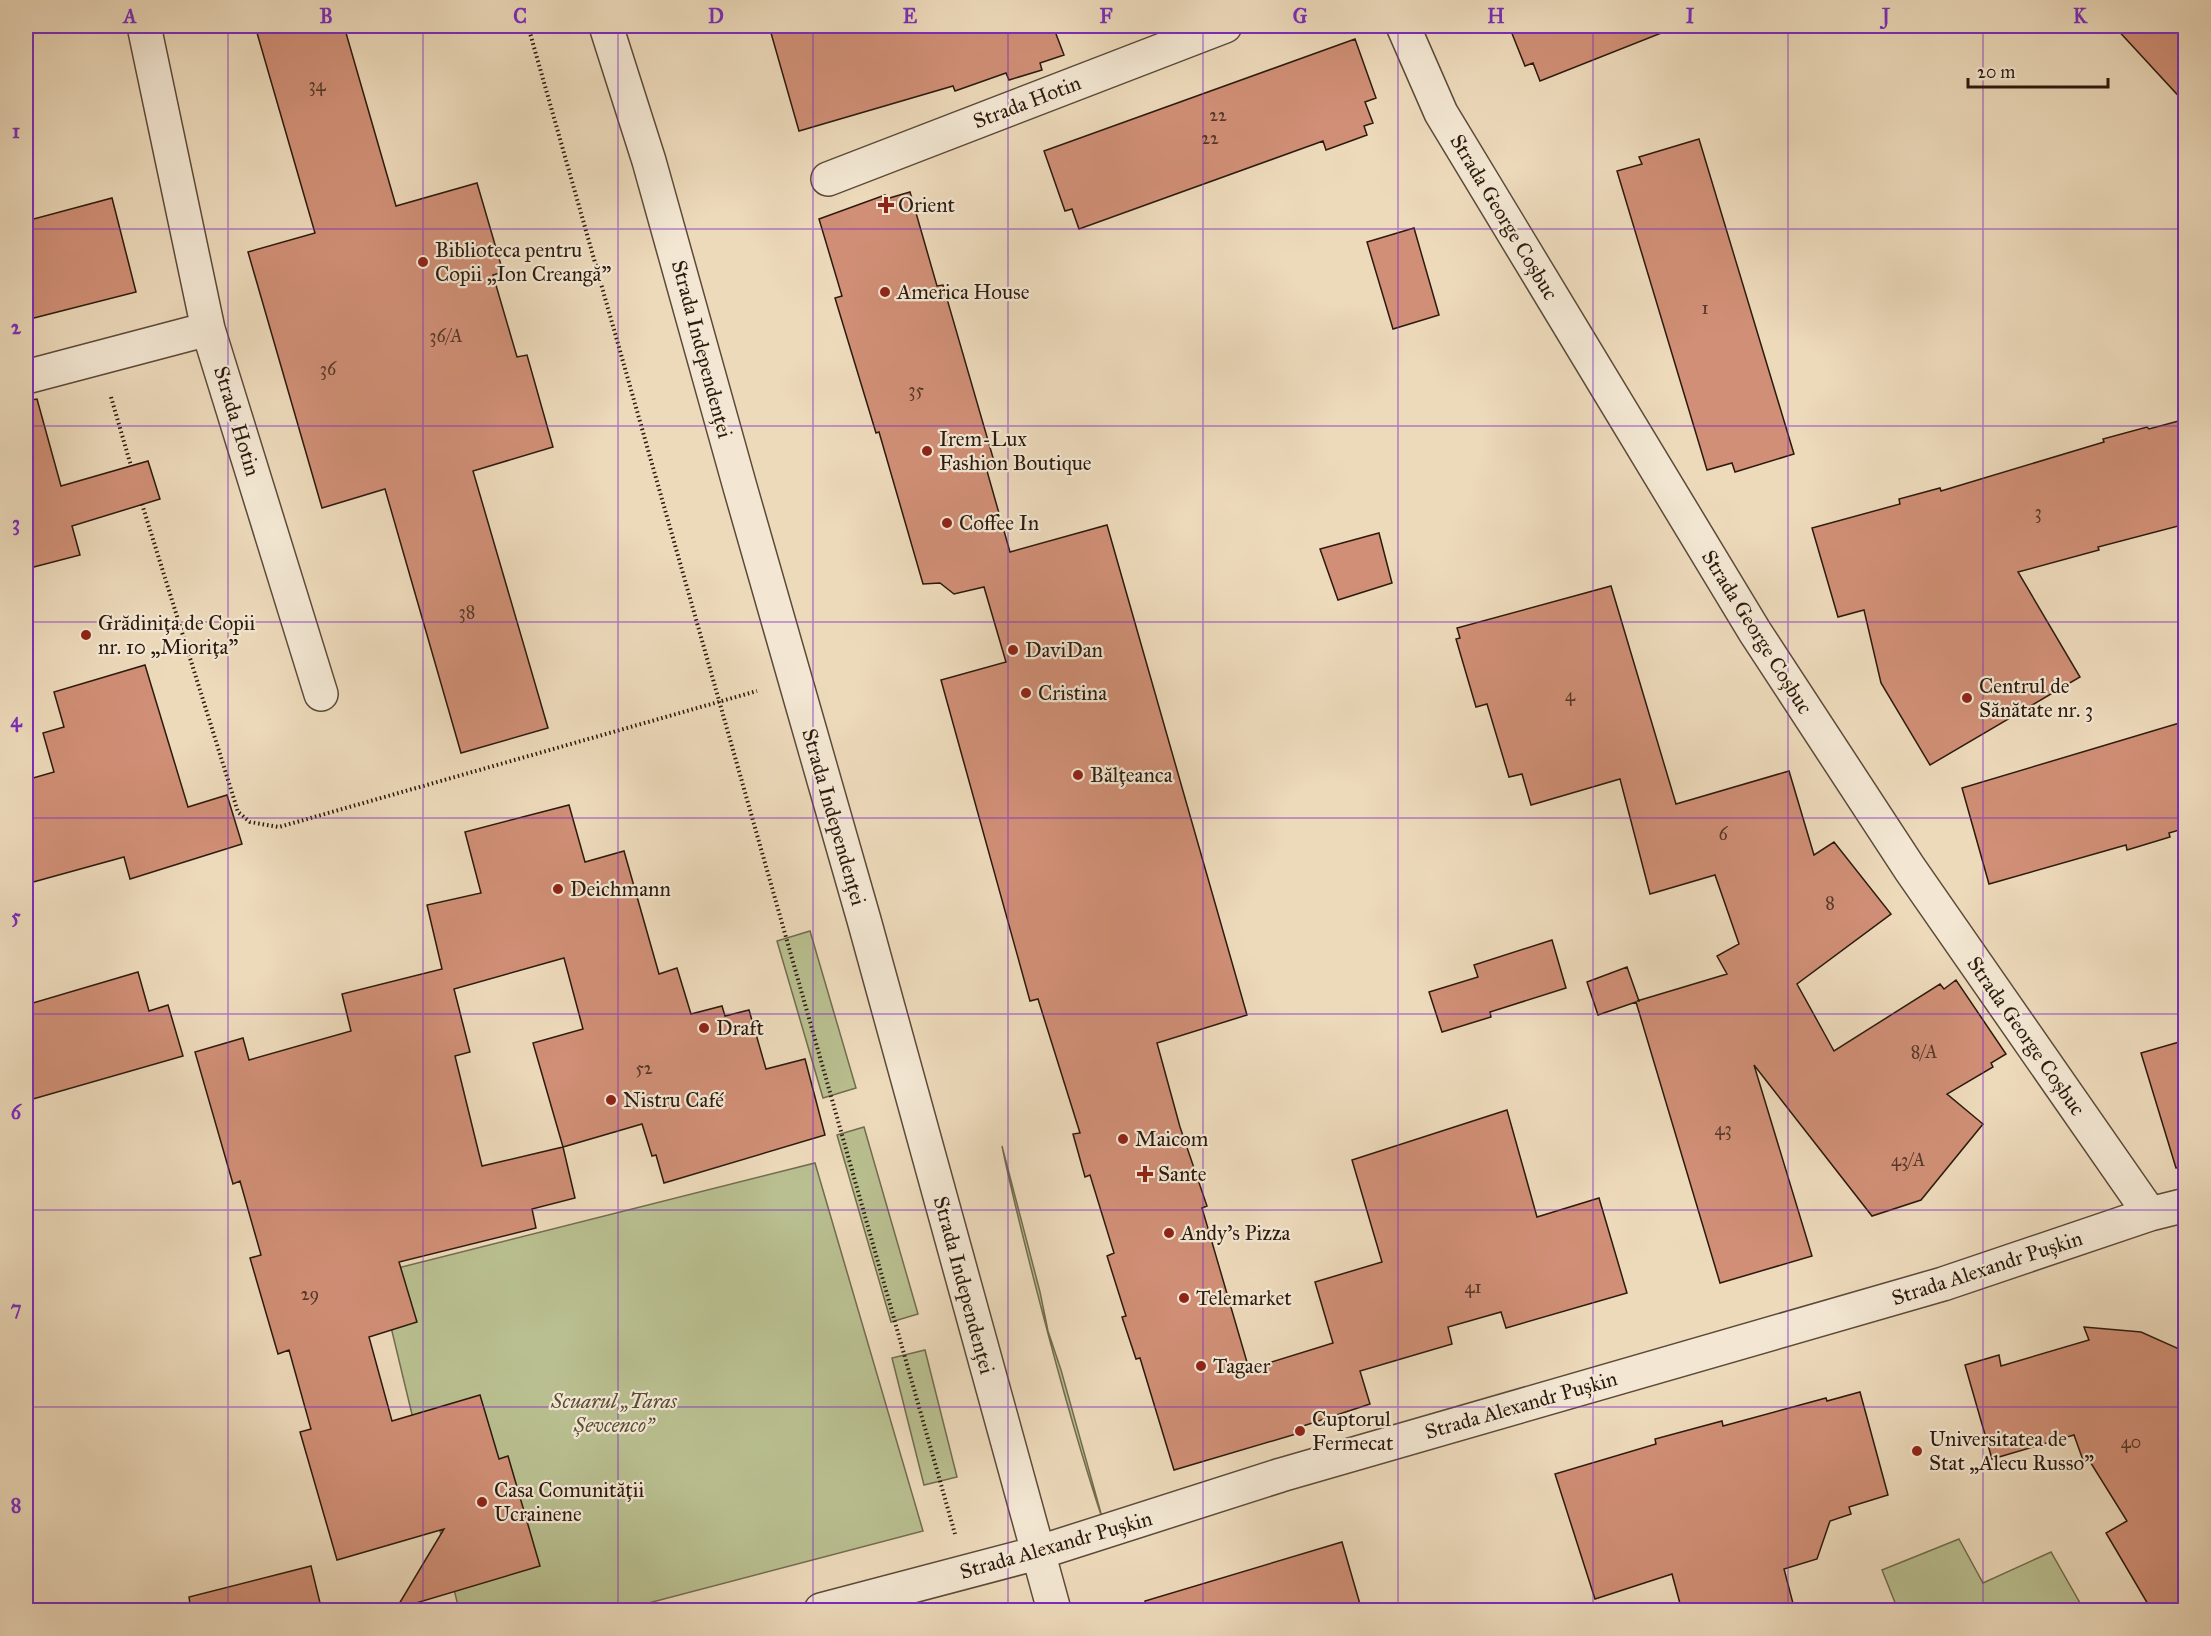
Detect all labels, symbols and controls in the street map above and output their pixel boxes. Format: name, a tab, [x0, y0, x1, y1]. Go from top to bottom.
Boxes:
text: A	[121, 4, 137, 28]
text: B	[319, 4, 333, 28]
text: C	[513, 4, 527, 28]
text: D	[708, 4, 724, 28]
text: E	[903, 4, 918, 28]
text: F	[1099, 4, 1113, 28]
text: G	[1293, 4, 1308, 28]
text: H	[1487, 4, 1505, 28]
text: I	[1686, 4, 1695, 28]
text: J	[1879, 4, 1891, 30]
text: K	[2073, 4, 2088, 28]
scale bar	[1968, 51, 2108, 89]
text: 20 m	[1977, 61, 2015, 83]
street label: Strada Hotin	[969, 70, 1085, 134]
house number: 34	[308, 74, 327, 96]
house number: 22	[1209, 104, 1227, 126]
text: 1	[12, 119, 20, 143]
house number: 22	[1201, 127, 1219, 149]
street label: Strada George Coșbuc	[1444, 129, 1564, 305]
place label: Orient	[898, 192, 956, 218]
marker: Orient	[879, 198, 893, 212]
place label: Biblioteca pentru Copii „Ion Creangă”	[435, 237, 611, 287]
marker: Biblioteca pentru Copii „Ion Creangă”	[416, 255, 430, 269]
street label: Strada Independenței	[666, 257, 738, 441]
place label: America House	[896, 279, 1030, 305]
marker: America House	[878, 285, 892, 299]
house number: 1	[1701, 297, 1709, 319]
text: 2	[11, 315, 22, 339]
house number: 36/A	[429, 325, 463, 347]
house number: 36	[320, 358, 337, 380]
street label: Strada Hotin	[208, 363, 266, 479]
house number: 35	[908, 379, 924, 401]
place label: Irem-Lux Fashion Boutique	[939, 426, 1092, 476]
marker: Irem-Lux Fashion Boutique	[920, 444, 934, 458]
house number: 3	[2034, 501, 2042, 523]
place label: Coffee In	[959, 510, 1039, 536]
text: 3	[12, 511, 20, 536]
marker: Coffee In	[940, 516, 954, 530]
street label: Strada George Coșbuc	[1696, 545, 1818, 719]
house number: 38	[459, 601, 475, 623]
place label: Grădinița de Copii nr. 10 „Miorița”	[98, 610, 256, 660]
marker: Grădinița de Copii nr. 10 „Miorița”	[79, 628, 93, 642]
place label: DaviDan	[1025, 637, 1103, 663]
marker: DaviDan	[1006, 643, 1020, 657]
place label: Centrul de Sănătate nr. 3	[1979, 673, 2093, 723]
place label: Cristina	[1038, 680, 1107, 706]
house number: 4	[1565, 684, 1576, 706]
marker: Cristina	[1019, 686, 1033, 700]
marker: Centrul de Sănătate nr. 3	[1960, 691, 1974, 705]
text: 4	[10, 708, 22, 733]
street label: Strada Independenței	[796, 725, 872, 909]
place label: Bălțeanca	[1090, 762, 1173, 788]
marker: Bălțeanca	[1071, 768, 1085, 782]
house number: 6	[1718, 823, 1728, 845]
place label: Deichmann	[570, 876, 671, 902]
marker: Deichmann	[551, 882, 565, 896]
house number: 8	[1825, 892, 1835, 914]
text: 5	[11, 904, 21, 928]
street label: Strada George Coșbuc	[1961, 951, 2091, 1121]
place label: Draft	[716, 1015, 764, 1041]
marker: Draft	[697, 1021, 711, 1035]
house number: 8/A	[1911, 1041, 1937, 1063]
house number: 52	[635, 1057, 653, 1079]
place label: Nistru Café	[623, 1087, 724, 1113]
marker: Nistru Café	[604, 1093, 618, 1107]
text: 6	[11, 1100, 23, 1124]
house number: 43	[1714, 1118, 1732, 1140]
place label: Maicom	[1135, 1126, 1209, 1152]
marker: Maicom	[1116, 1132, 1130, 1146]
house number: 43/A	[1891, 1149, 1925, 1171]
place label: Sante	[1158, 1161, 1207, 1187]
marker: Sante	[1136, 1165, 1154, 1183]
street label: Strada Independenței	[928, 1193, 1000, 1377]
place label: Andy's Pizza	[1180, 1220, 1291, 1246]
street label: Strada Alexandr Pușkin	[1888, 1225, 2086, 1311]
marker: Andy's Pizza	[1162, 1226, 1176, 1240]
house number: 41	[1464, 1276, 1482, 1298]
house number: 29	[301, 1283, 319, 1305]
place label: Telemarket	[1196, 1285, 1292, 1311]
marker: Telemarket	[1177, 1291, 1191, 1305]
text: 7	[11, 1296, 22, 1320]
place label: Tagaer	[1213, 1353, 1270, 1379]
marker: Tagaer	[1194, 1359, 1208, 1373]
street label: Strada Alexandr Pușkin	[1422, 1365, 1620, 1445]
park label: Scuarul „Taras Șevcenco”	[550, 1388, 678, 1438]
place label: Cuptorul Fermecat	[1312, 1406, 1394, 1456]
marker: Cuptorul Fermecat	[1293, 1424, 1307, 1438]
place label: Universitatea de Stat „Alecu Russo”	[1929, 1426, 2094, 1476]
house number: 40	[2121, 1431, 2141, 1453]
marker: Universitatea de Stat „Alecu Russo”	[1910, 1444, 1924, 1458]
place label: Casa Comunității Ucrainene	[494, 1477, 644, 1527]
text: 8	[11, 1493, 21, 1517]
marker: Casa Comunității Ucrainene	[475, 1495, 489, 1509]
street label: Strada Alexandr Pușkin	[957, 1505, 1155, 1585]

